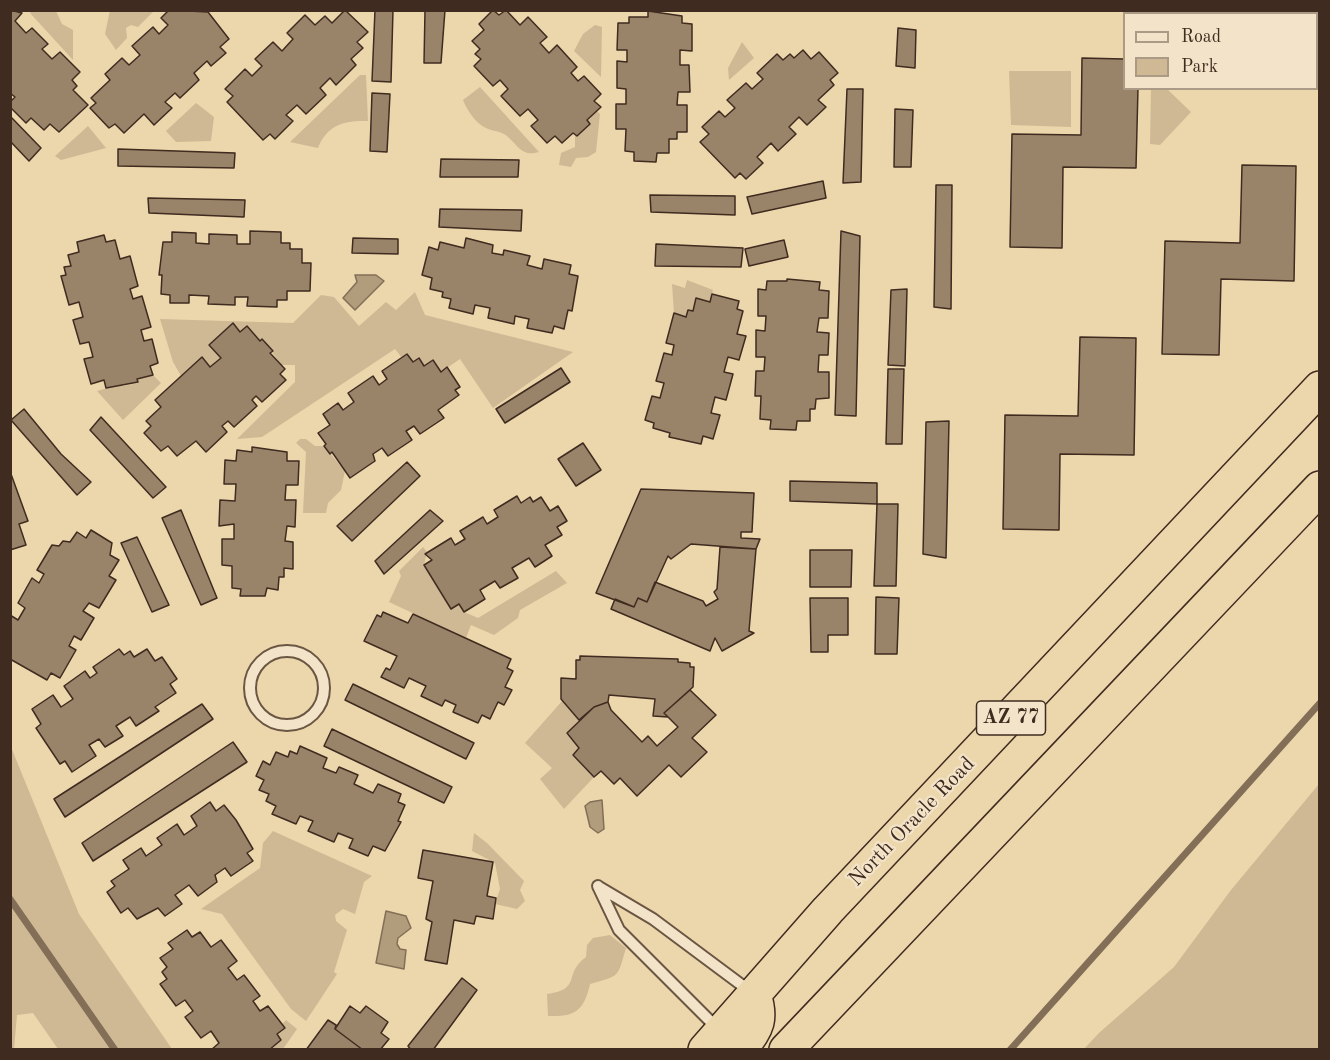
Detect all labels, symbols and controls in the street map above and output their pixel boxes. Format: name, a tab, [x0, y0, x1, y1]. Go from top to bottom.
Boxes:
legend	[1123, 12, 1318, 90]
text: Road	[1181, 28, 1221, 46]
text: Park	[1181, 58, 1218, 76]
road number: AZ 77	[976, 701, 1046, 735]
street label: North Oracle Road	[844, 752, 980, 892]

